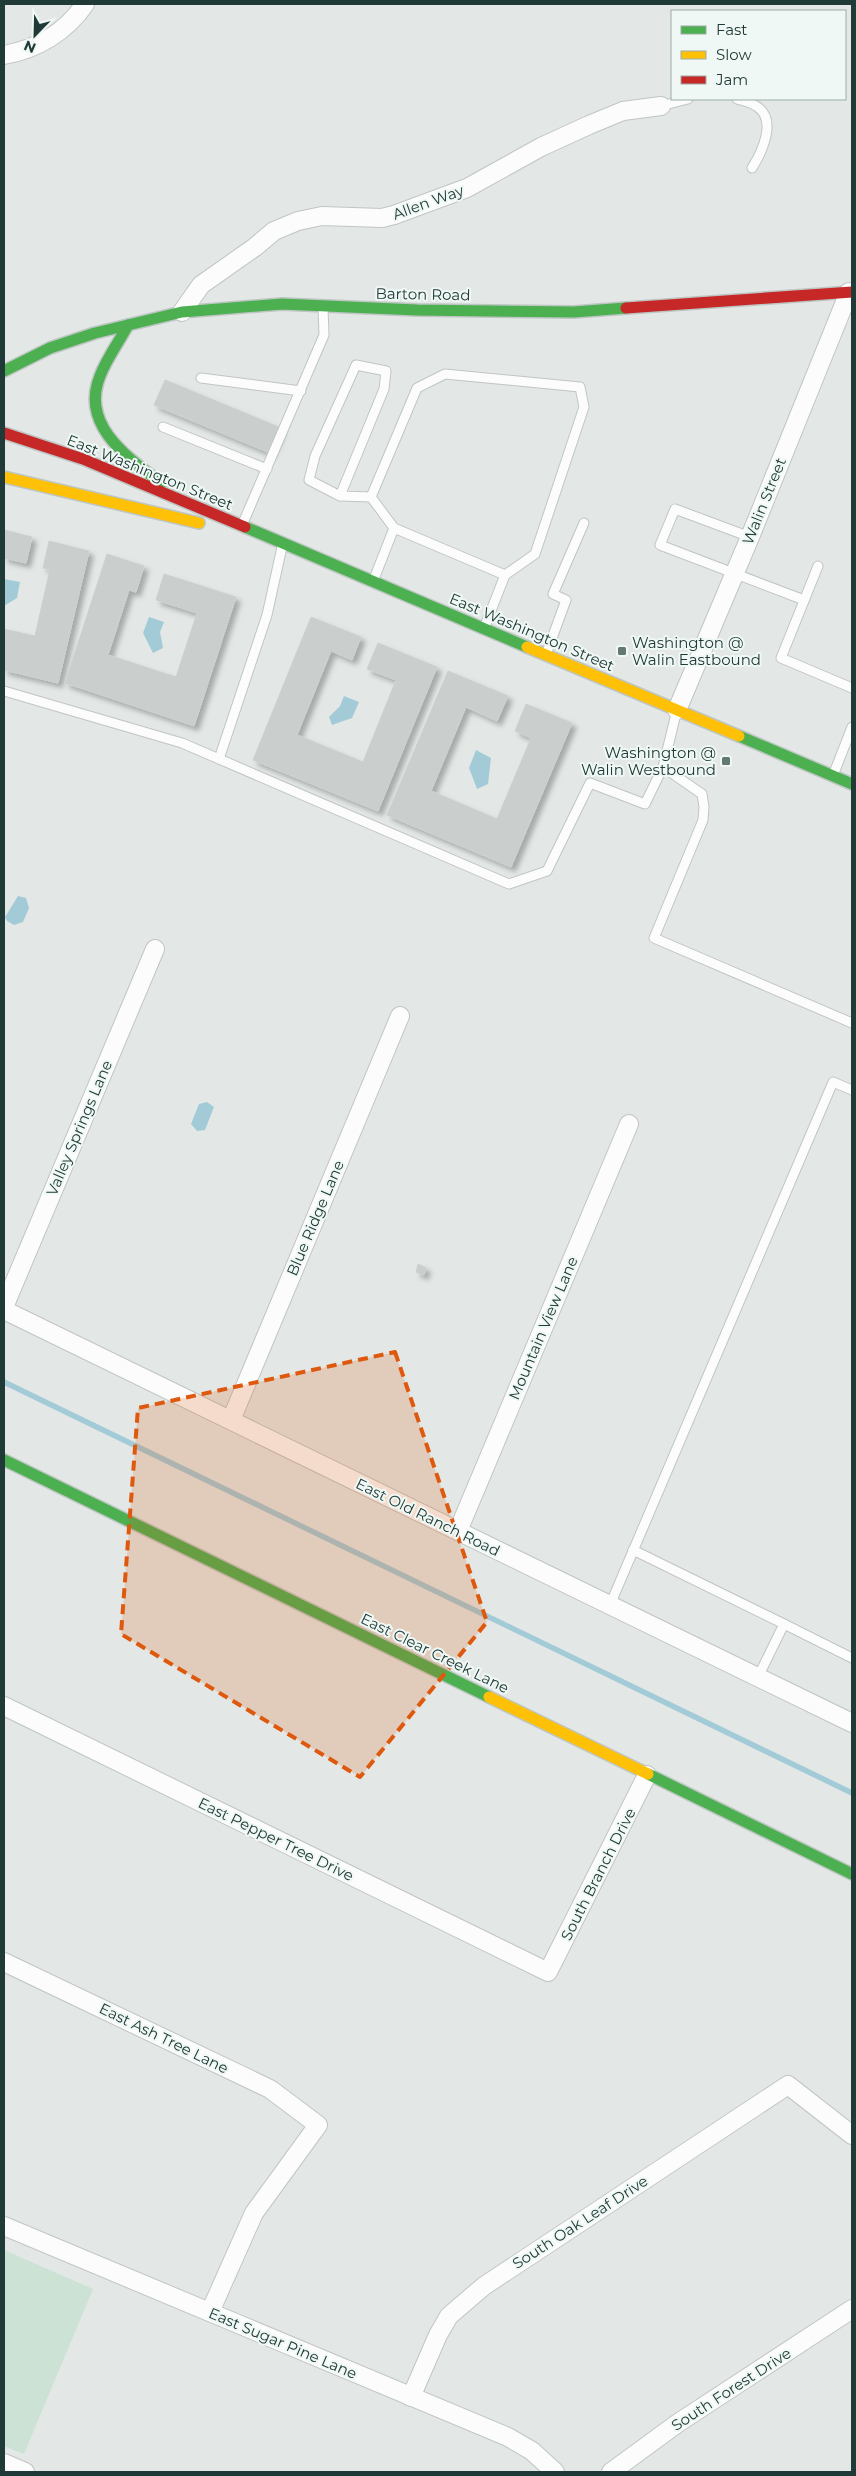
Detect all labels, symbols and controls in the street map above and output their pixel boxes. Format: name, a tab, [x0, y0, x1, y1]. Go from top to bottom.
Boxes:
north arrow	[10, 10, 60, 60]
legend	[671, 10, 846, 100]
text: Fast	[716, 20, 747, 39]
text: N	[21, 36, 39, 57]
text: Slow	[716, 45, 752, 64]
text: Jam	[715, 70, 748, 89]
street label: Allen Way	[390, 180, 467, 224]
street label: Barton Road	[375, 284, 471, 304]
street label: East Washington Street	[64, 430, 236, 514]
street label: Walin Street	[738, 455, 790, 547]
street label: East Washington Street	[447, 589, 617, 675]
place label: Washington @ Walin Eastbound	[632, 633, 761, 669]
marker: Washington @ Walin Eastbound	[616, 645, 628, 657]
place label: Washington @ Walin Westbound	[581, 743, 716, 779]
marker: Washington @ Walin Westbound	[720, 755, 732, 767]
street label: Valley Springs Lane	[42, 1057, 116, 1199]
street label: Blue Ridge Lane	[282, 1157, 348, 1279]
street label: Mountain View Lane	[504, 1253, 582, 1403]
street label: East Old Ranch Road	[353, 1474, 503, 1560]
street label: East Clear Creek Lane	[358, 1609, 512, 1697]
street label: East Pepper Tree Drive	[195, 1793, 357, 1885]
street label: South Branch Drive	[556, 1805, 640, 1943]
street label: East Ash Tree Lane	[96, 1998, 232, 2078]
street label: South Oak Leaf Drive	[509, 2171, 651, 2273]
street label: East Sugar Pine Lane	[206, 2303, 360, 2383]
street label: South Forest Drive	[668, 2343, 794, 2435]

